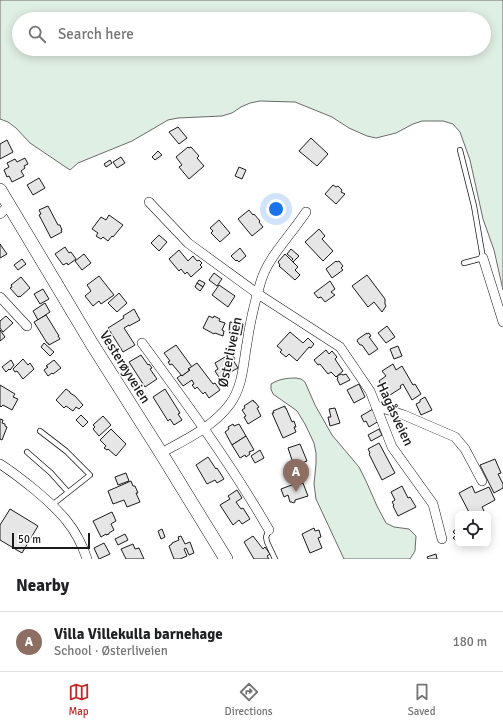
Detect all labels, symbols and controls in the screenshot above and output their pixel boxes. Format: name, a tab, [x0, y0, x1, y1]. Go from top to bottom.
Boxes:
search box	[12, 12, 491, 56]
icon: search	[26, 23, 48, 45]
text: Search here	[58, 25, 134, 43]
your location	[266, 199, 286, 219]
street label: Østerliveien	[214, 315, 246, 389]
street label: Vesterøyveien	[96, 328, 154, 406]
street label: Hagåsveien	[373, 379, 417, 449]
pin: A	[283, 459, 309, 492]
map controls	[455, 511, 491, 547]
button: locate	[455, 511, 491, 547]
scale bar	[12, 531, 90, 550]
text: 50 m	[18, 533, 41, 546]
text: Nearby	[16, 575, 69, 596]
text: Villa Villekulla barnehage	[54, 625, 223, 643]
text: A	[25, 634, 33, 650]
text: 180 m	[453, 634, 487, 650]
text: School · Østerliveien	[54, 643, 168, 659]
tab: Map	[68, 681, 90, 718]
tab: Directions	[225, 681, 273, 718]
tab: Saved	[408, 681, 435, 718]

